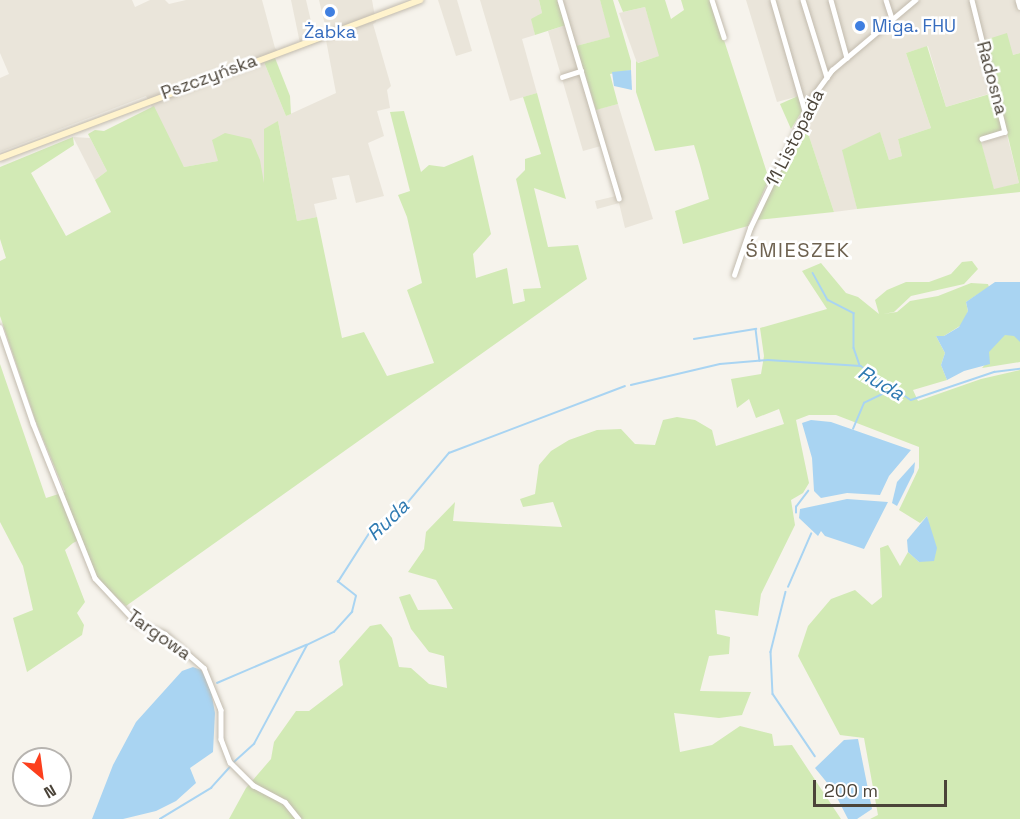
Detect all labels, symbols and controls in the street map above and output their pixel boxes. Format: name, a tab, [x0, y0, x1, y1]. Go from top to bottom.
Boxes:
marker: Żabka	[323, 5, 337, 19]
place label: Miga. FHU	[872, 15, 957, 37]
marker: Miga. FHU	[853, 19, 867, 33]
place label: Żabka	[304, 21, 356, 43]
street label: Radosna	[972, 39, 1012, 117]
street label: Pszczyńska	[158, 50, 260, 104]
street label: 11 Listopada	[761, 86, 829, 190]
district label: ŚMIESZEK	[746, 238, 850, 262]
water label: Ruda	[854, 360, 908, 406]
water label: Ruda	[362, 494, 414, 546]
street label: Targowa	[123, 605, 195, 665]
north arrow	[12, 747, 72, 807]
scale bar	[816, 768, 950, 806]
text: 200 m	[824, 779, 878, 802]
text: N	[40, 780, 60, 803]

